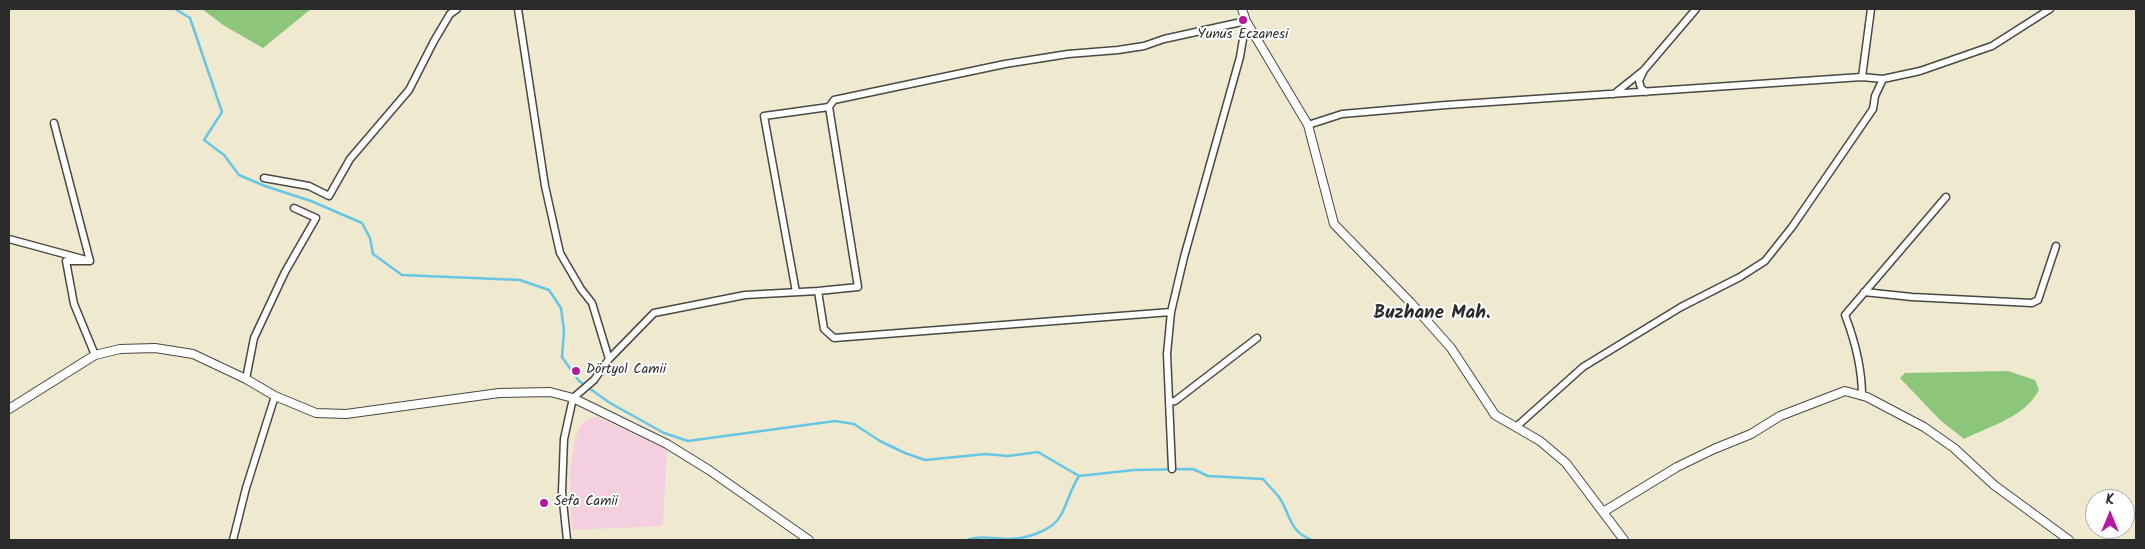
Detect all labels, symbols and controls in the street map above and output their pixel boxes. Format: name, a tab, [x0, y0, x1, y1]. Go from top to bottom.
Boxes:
marker: Yunus Eczanesi	[1237, 14, 1249, 26]
place label: Yunus Eczanesi	[1198, 28, 1288, 44]
district label: Buzhane Mah.	[1374, 304, 1490, 326]
place label: Dörtyol Camii	[586, 363, 666, 379]
marker: Dörtyol Camii	[570, 365, 582, 377]
north arrow	[2085, 489, 2135, 539]
text: K	[2106, 489, 2114, 511]
place label: Sefa Camii	[554, 495, 618, 511]
marker: Sefa Camii	[538, 497, 550, 509]

